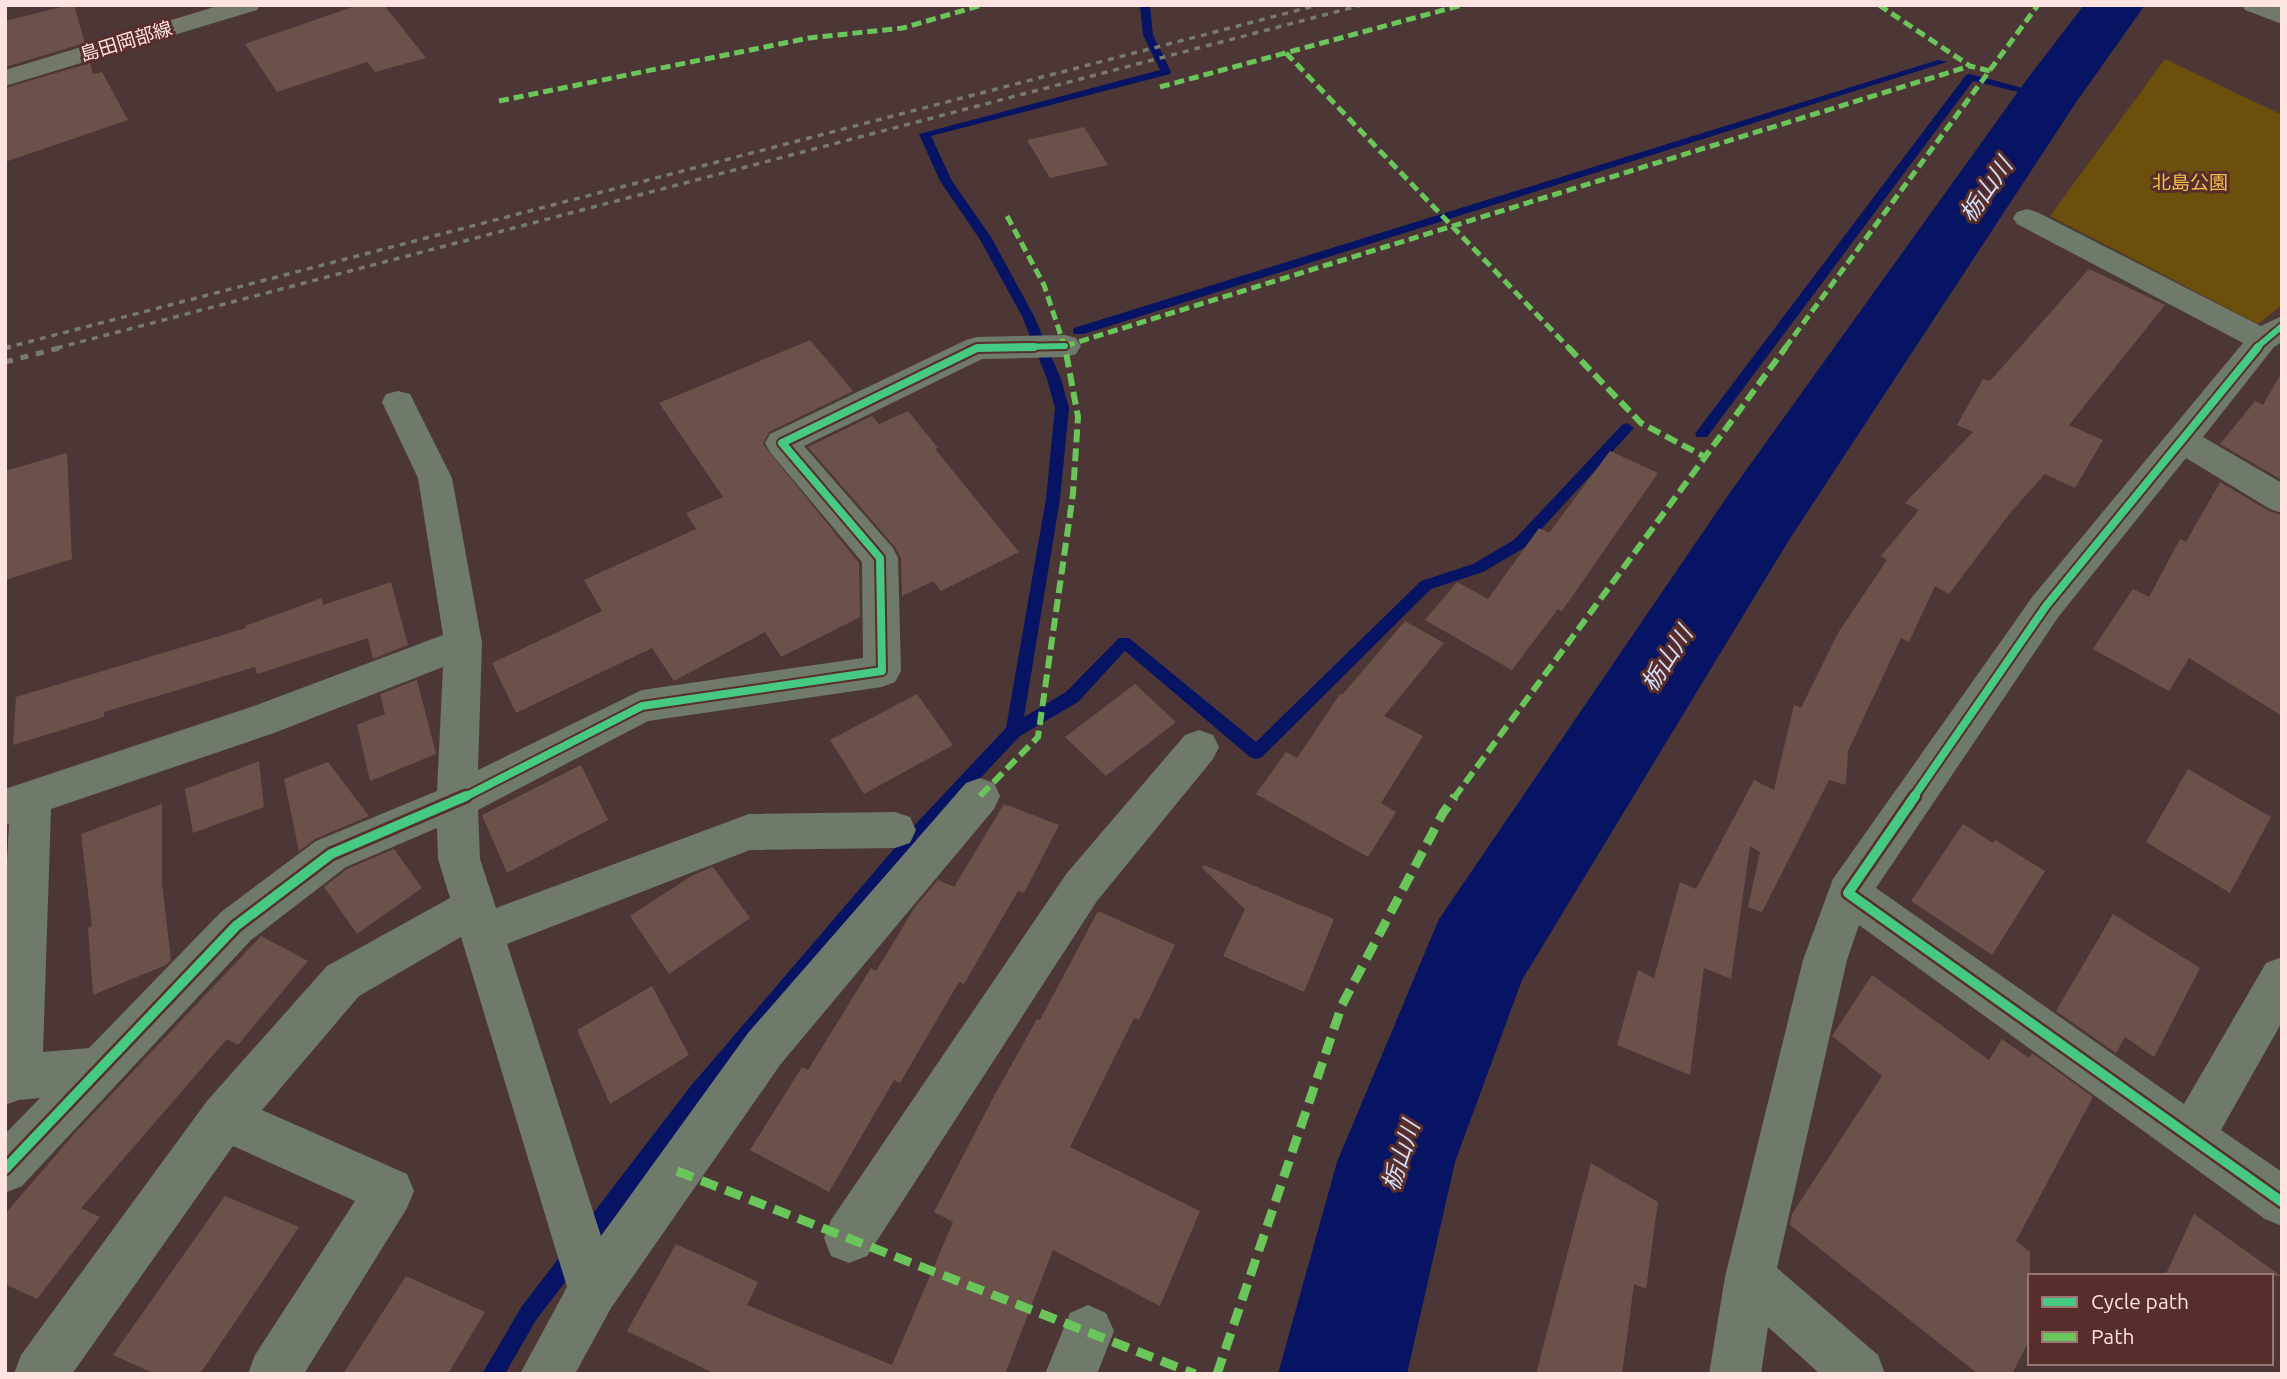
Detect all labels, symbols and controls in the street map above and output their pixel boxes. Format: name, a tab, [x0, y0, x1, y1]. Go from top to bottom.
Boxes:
street label: 島田岡部線	[77, 17, 175, 65]
water label: 栃山川	[1954, 150, 2019, 227]
park label: 北島公園	[2152, 171, 2228, 193]
water label: 栃山川	[1636, 619, 1699, 696]
water label: 栃山川	[1377, 1115, 1425, 1194]
legend	[2028, 1274, 2273, 1365]
text: Cycle path	[2091, 1289, 2189, 1313]
text: Path	[2091, 1324, 2134, 1348]

